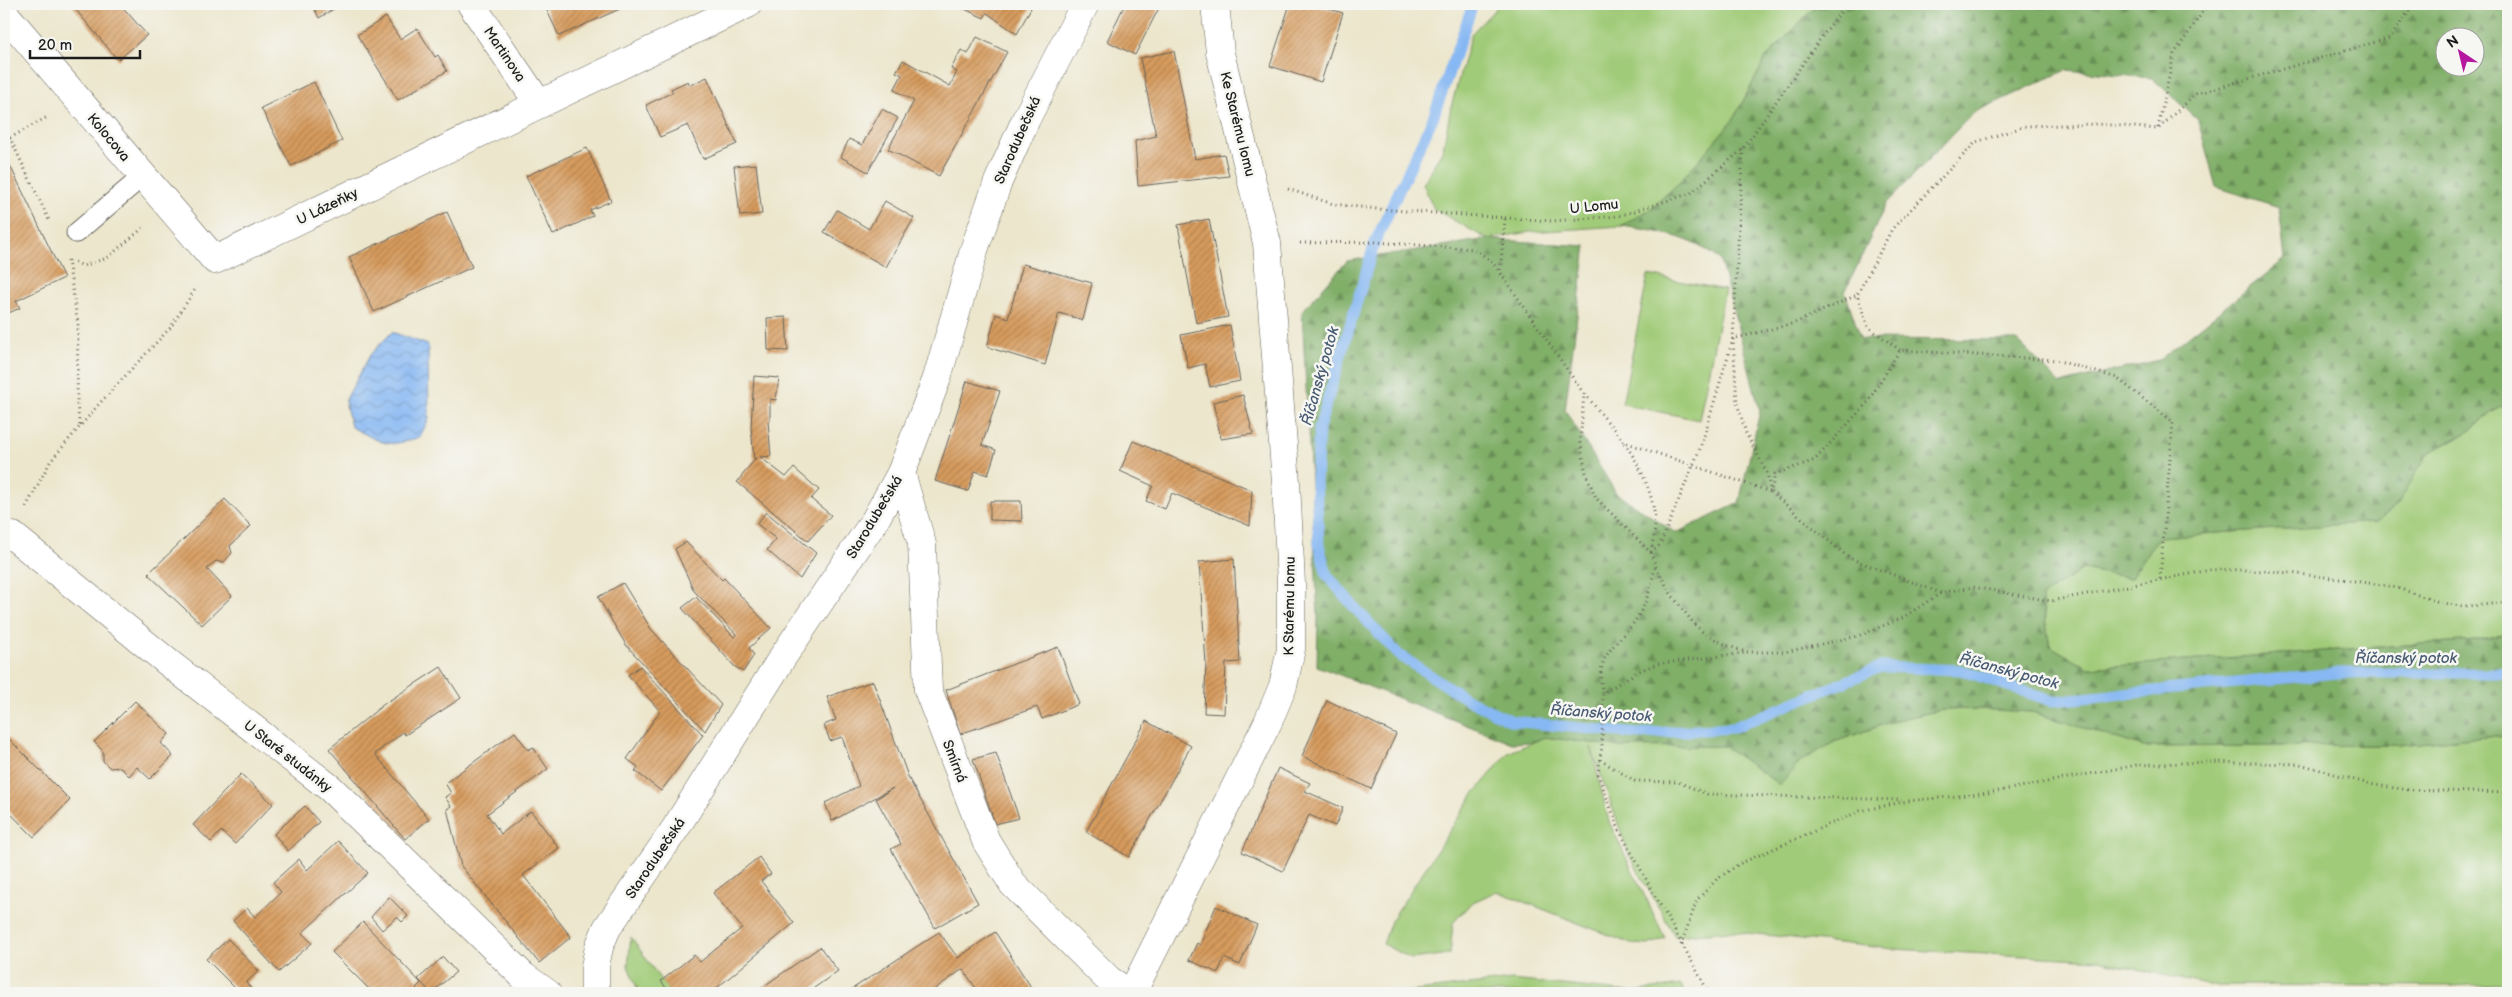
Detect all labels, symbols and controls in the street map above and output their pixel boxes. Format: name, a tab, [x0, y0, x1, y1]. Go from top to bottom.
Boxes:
street label: Martinova	[480, 23, 529, 85]
scale bar	[30, 28, 140, 60]
north arrow	[2434, 28, 2484, 78]
text: N	[2444, 32, 2462, 52]
text: 20 m	[38, 36, 72, 55]
street label: Ke Starému lomu	[1216, 70, 1259, 178]
street label: Starodubečská	[991, 94, 1044, 187]
street label: Kolocova	[84, 110, 134, 165]
street label: U Lázeňky	[294, 184, 361, 229]
street label: U Lomu	[1569, 195, 1619, 218]
water label: Říčanský potok	[1297, 324, 1344, 428]
street label: Starodubečská	[843, 473, 906, 562]
street label: K Starému lomu	[1280, 556, 1299, 656]
water label: Říčanský potok	[1957, 649, 2061, 694]
water label: Říčanský potok	[2355, 649, 2457, 668]
water label: Říčanský potok	[1550, 700, 1653, 727]
street label: U Staré studánky	[240, 717, 336, 797]
street label: Smírná	[939, 737, 970, 785]
street label: Starodubečská	[622, 815, 689, 902]

